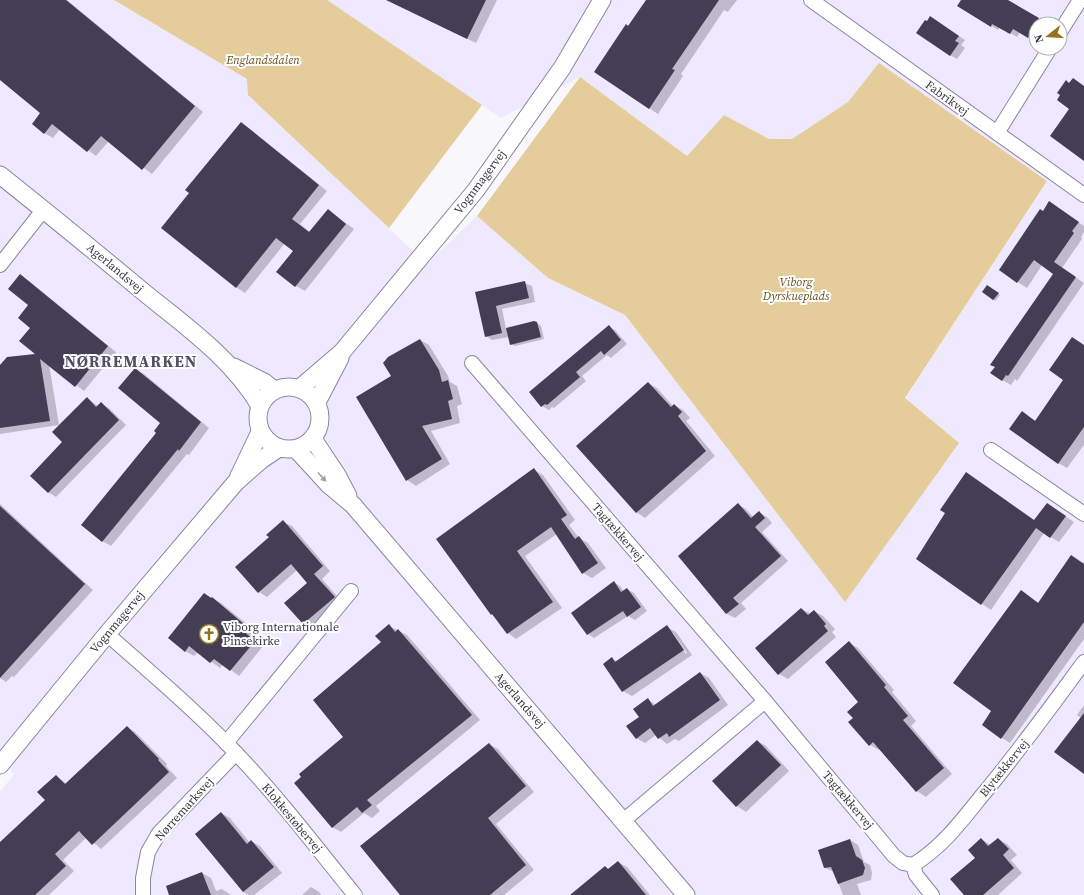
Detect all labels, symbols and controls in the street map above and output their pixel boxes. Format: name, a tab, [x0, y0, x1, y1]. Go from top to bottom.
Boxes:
north arrow	[1028, 16, 1068, 56]
text: N	[1031, 33, 1047, 45]
park label: Englandsdalen	[225, 52, 300, 68]
street label: Fabrikvej	[922, 77, 972, 119]
street label: Vognmagervej	[451, 147, 509, 217]
street label: Agerlandsvej	[83, 240, 147, 296]
park label: Viborg Dyrskueplads	[762, 274, 830, 304]
district label: NØRREMARKEN	[64, 350, 198, 372]
one-way arrow	[318, 472, 327, 483]
street label: Tagtækkervej	[588, 500, 648, 564]
street label: Vognmagervej	[86, 587, 148, 657]
place label: Viborg Internationale Pinsekirke	[223, 619, 339, 649]
church icon: Viborg Internationale Pinsekirke	[198, 623, 220, 645]
street label: Agerlandsvej	[491, 669, 549, 731]
street label: Blytækkervej	[976, 736, 1032, 800]
street label: Tagtækkervej	[819, 767, 877, 833]
street label: Nørremarksvej	[151, 774, 217, 844]
street label: Klokkestøbervej	[258, 780, 326, 856]

